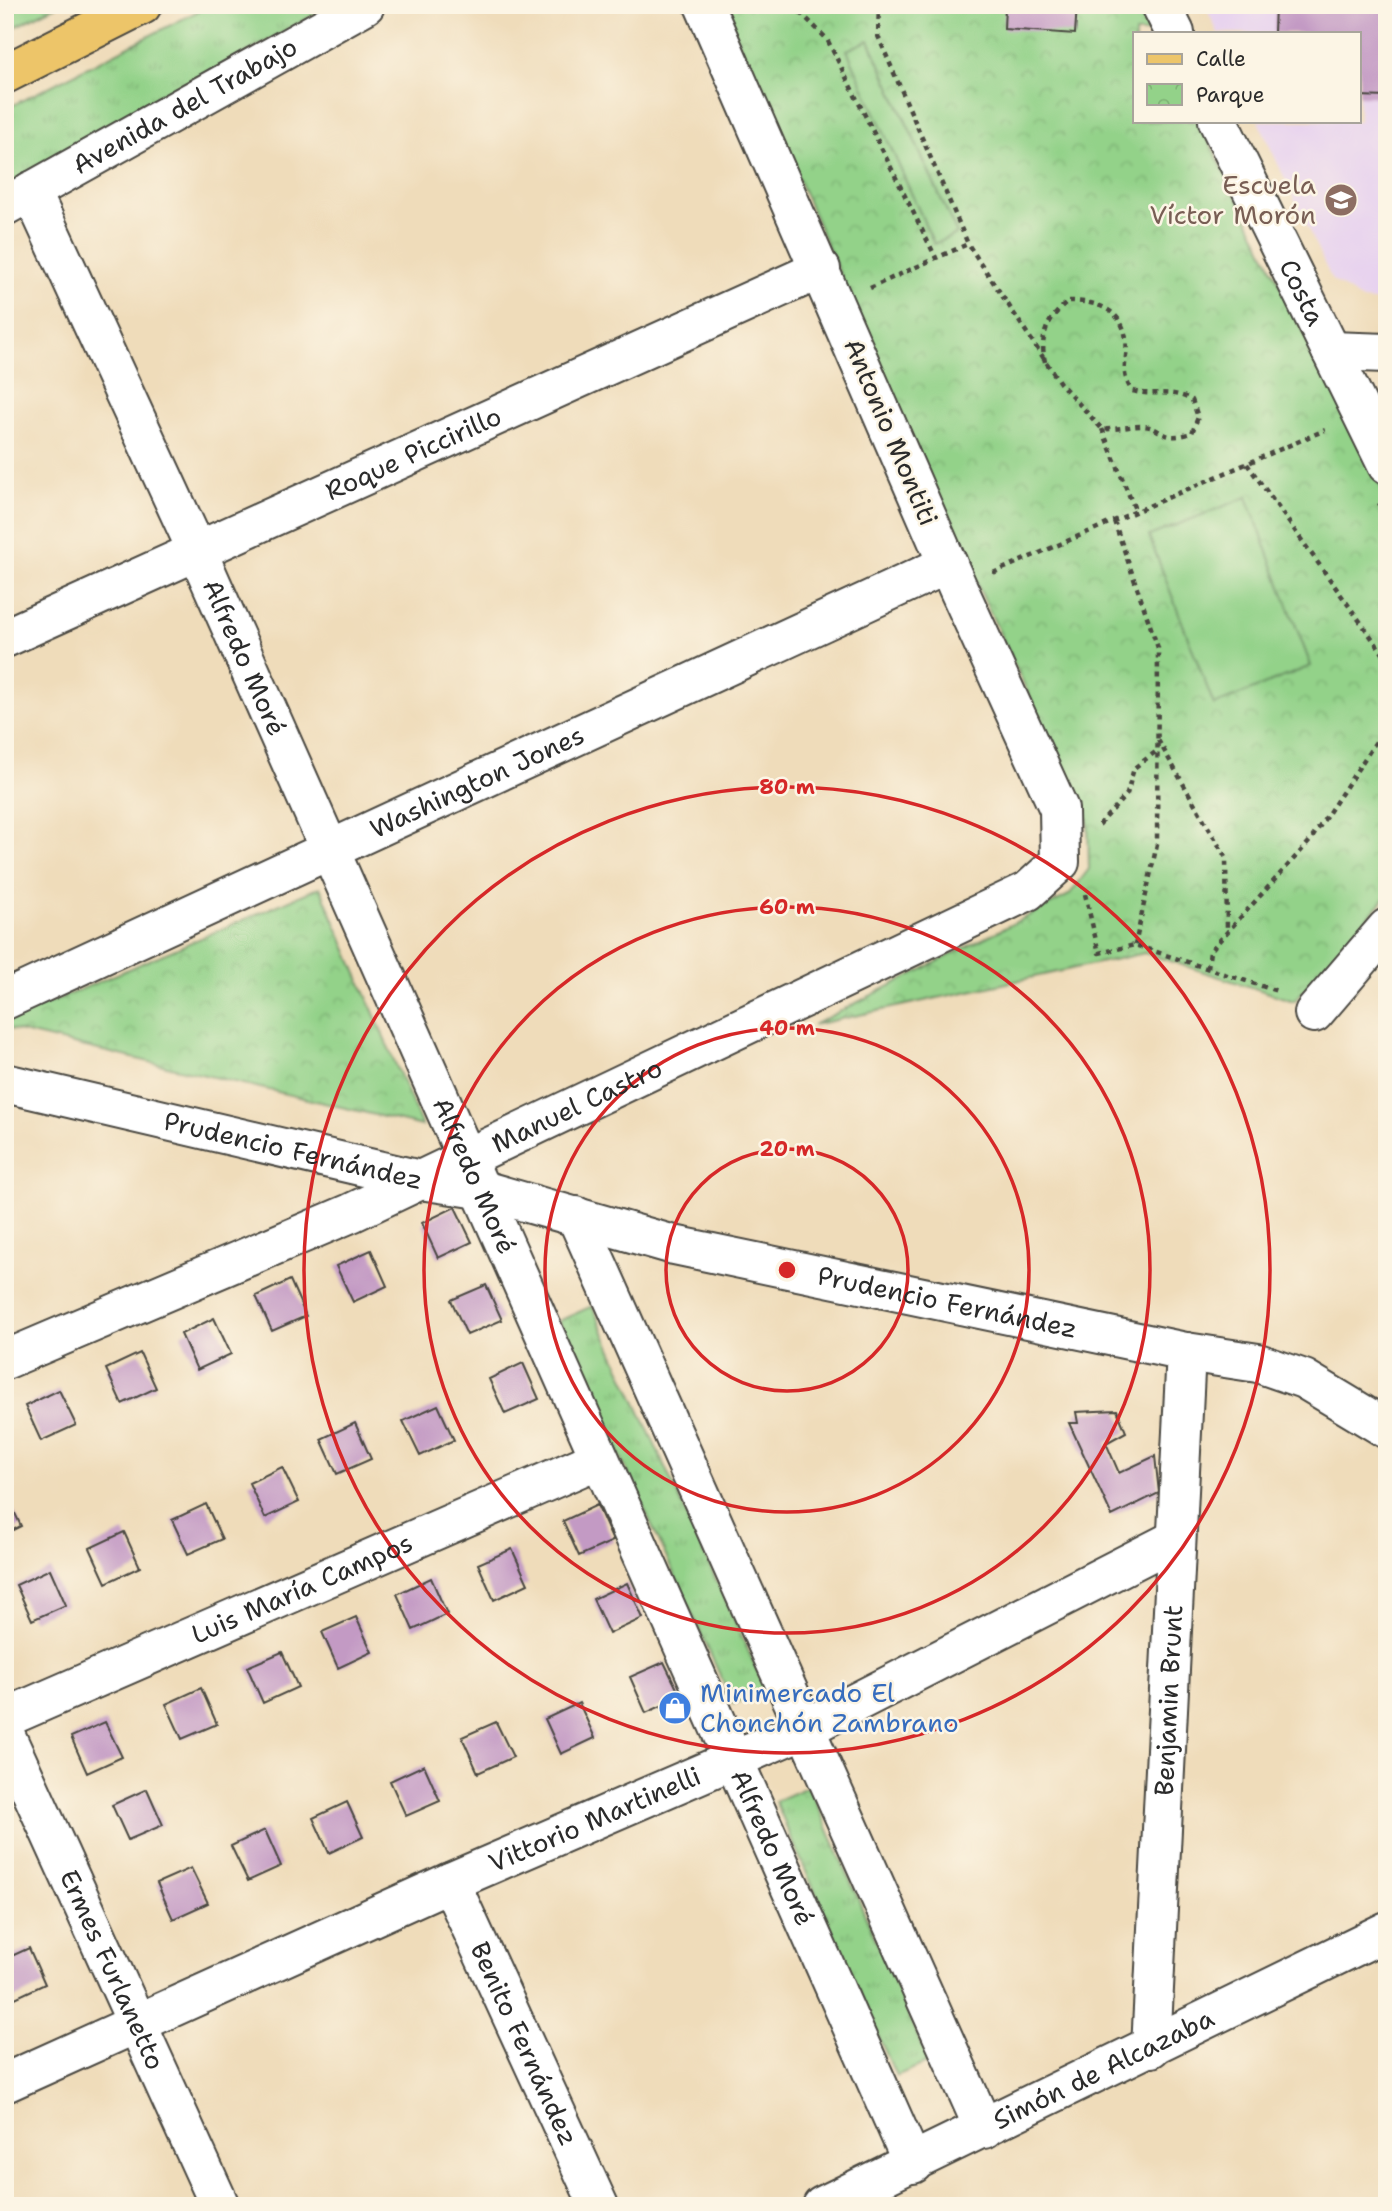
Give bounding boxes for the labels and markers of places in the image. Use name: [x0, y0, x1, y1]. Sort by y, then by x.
place label: Escuela Víctor Morón: [1150, 167, 1316, 232]
school or university icon: Escuela Víctor Morón: [1322, 181, 1360, 219]
centre of rings: [775, 1258, 799, 1282]
place label: Minimercado El Chonchón Zambrano: [700, 1675, 959, 1740]
shop icon: Minimercado El Chonchón Zambrano: [656, 1689, 694, 1727]

